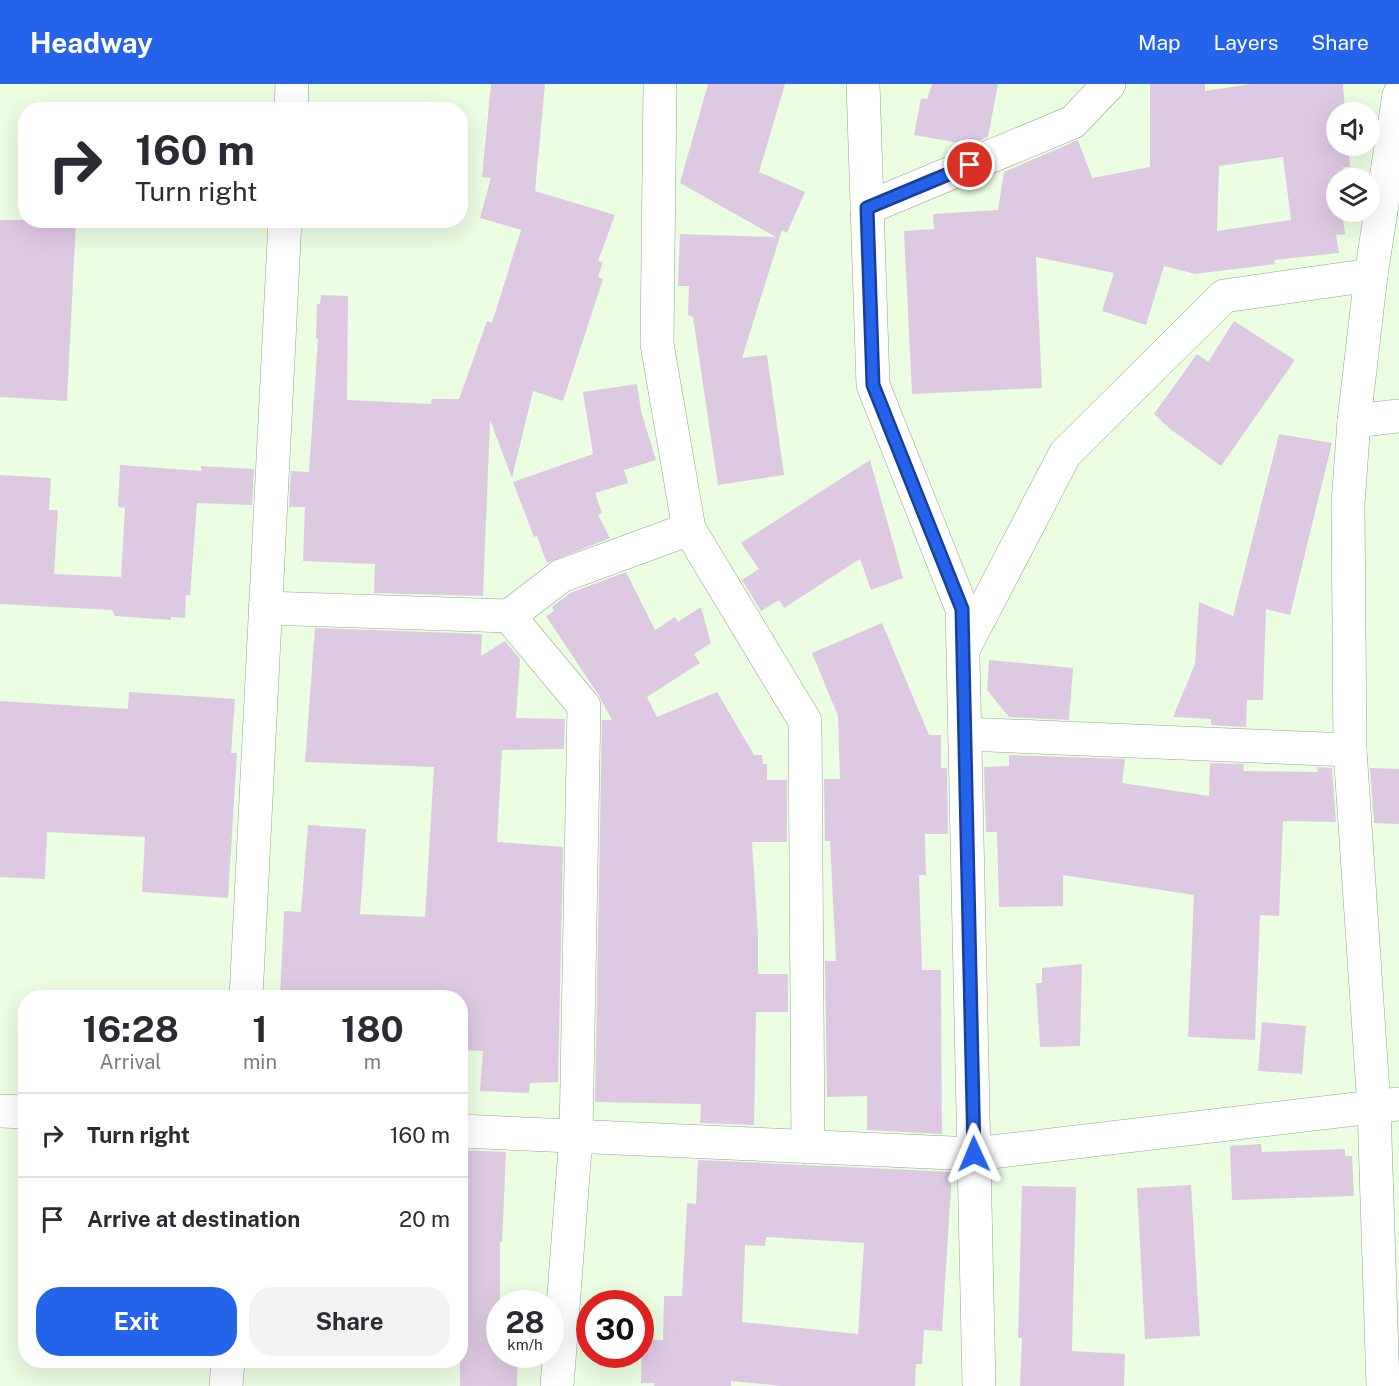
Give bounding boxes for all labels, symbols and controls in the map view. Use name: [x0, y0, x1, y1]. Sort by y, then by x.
text: Headway: [30, 26, 153, 59]
text: Map: [1138, 30, 1181, 55]
text: Layers: [1214, 30, 1278, 55]
text: Share: [1311, 30, 1369, 55]
map controls: [1326, 102, 1380, 222]
button: sound: [1326, 102, 1380, 156]
text: 160 m: [135, 125, 255, 174]
icon: right: [36, 126, 114, 204]
pin: [944, 139, 995, 190]
icon: arrive: [953, 148, 986, 181]
button: layers: [1326, 168, 1380, 222]
text: Turn right: [135, 175, 258, 207]
text: 16:28: [82, 1008, 179, 1050]
text: 1: [252, 1008, 268, 1050]
text: 180: [341, 1008, 404, 1050]
text: Arrival: [100, 1050, 161, 1074]
text: min: [243, 1050, 277, 1074]
text: m: [364, 1050, 381, 1074]
icon: right: [36, 1119, 69, 1152]
text: Turn right: [87, 1122, 190, 1148]
text: 160 m: [390, 1122, 450, 1148]
position arrow: [942, 1122, 1006, 1186]
icon: arrive: [36, 1203, 69, 1236]
text: Arrive at destination: [87, 1206, 300, 1232]
text: 20 m: [399, 1206, 450, 1232]
button: Exit: [36, 1287, 237, 1356]
button: Share: [249, 1287, 450, 1356]
speed limit sign: 30: [576, 1290, 654, 1368]
text: 28: [505, 1304, 545, 1340]
text: km/h: [507, 1336, 543, 1353]

